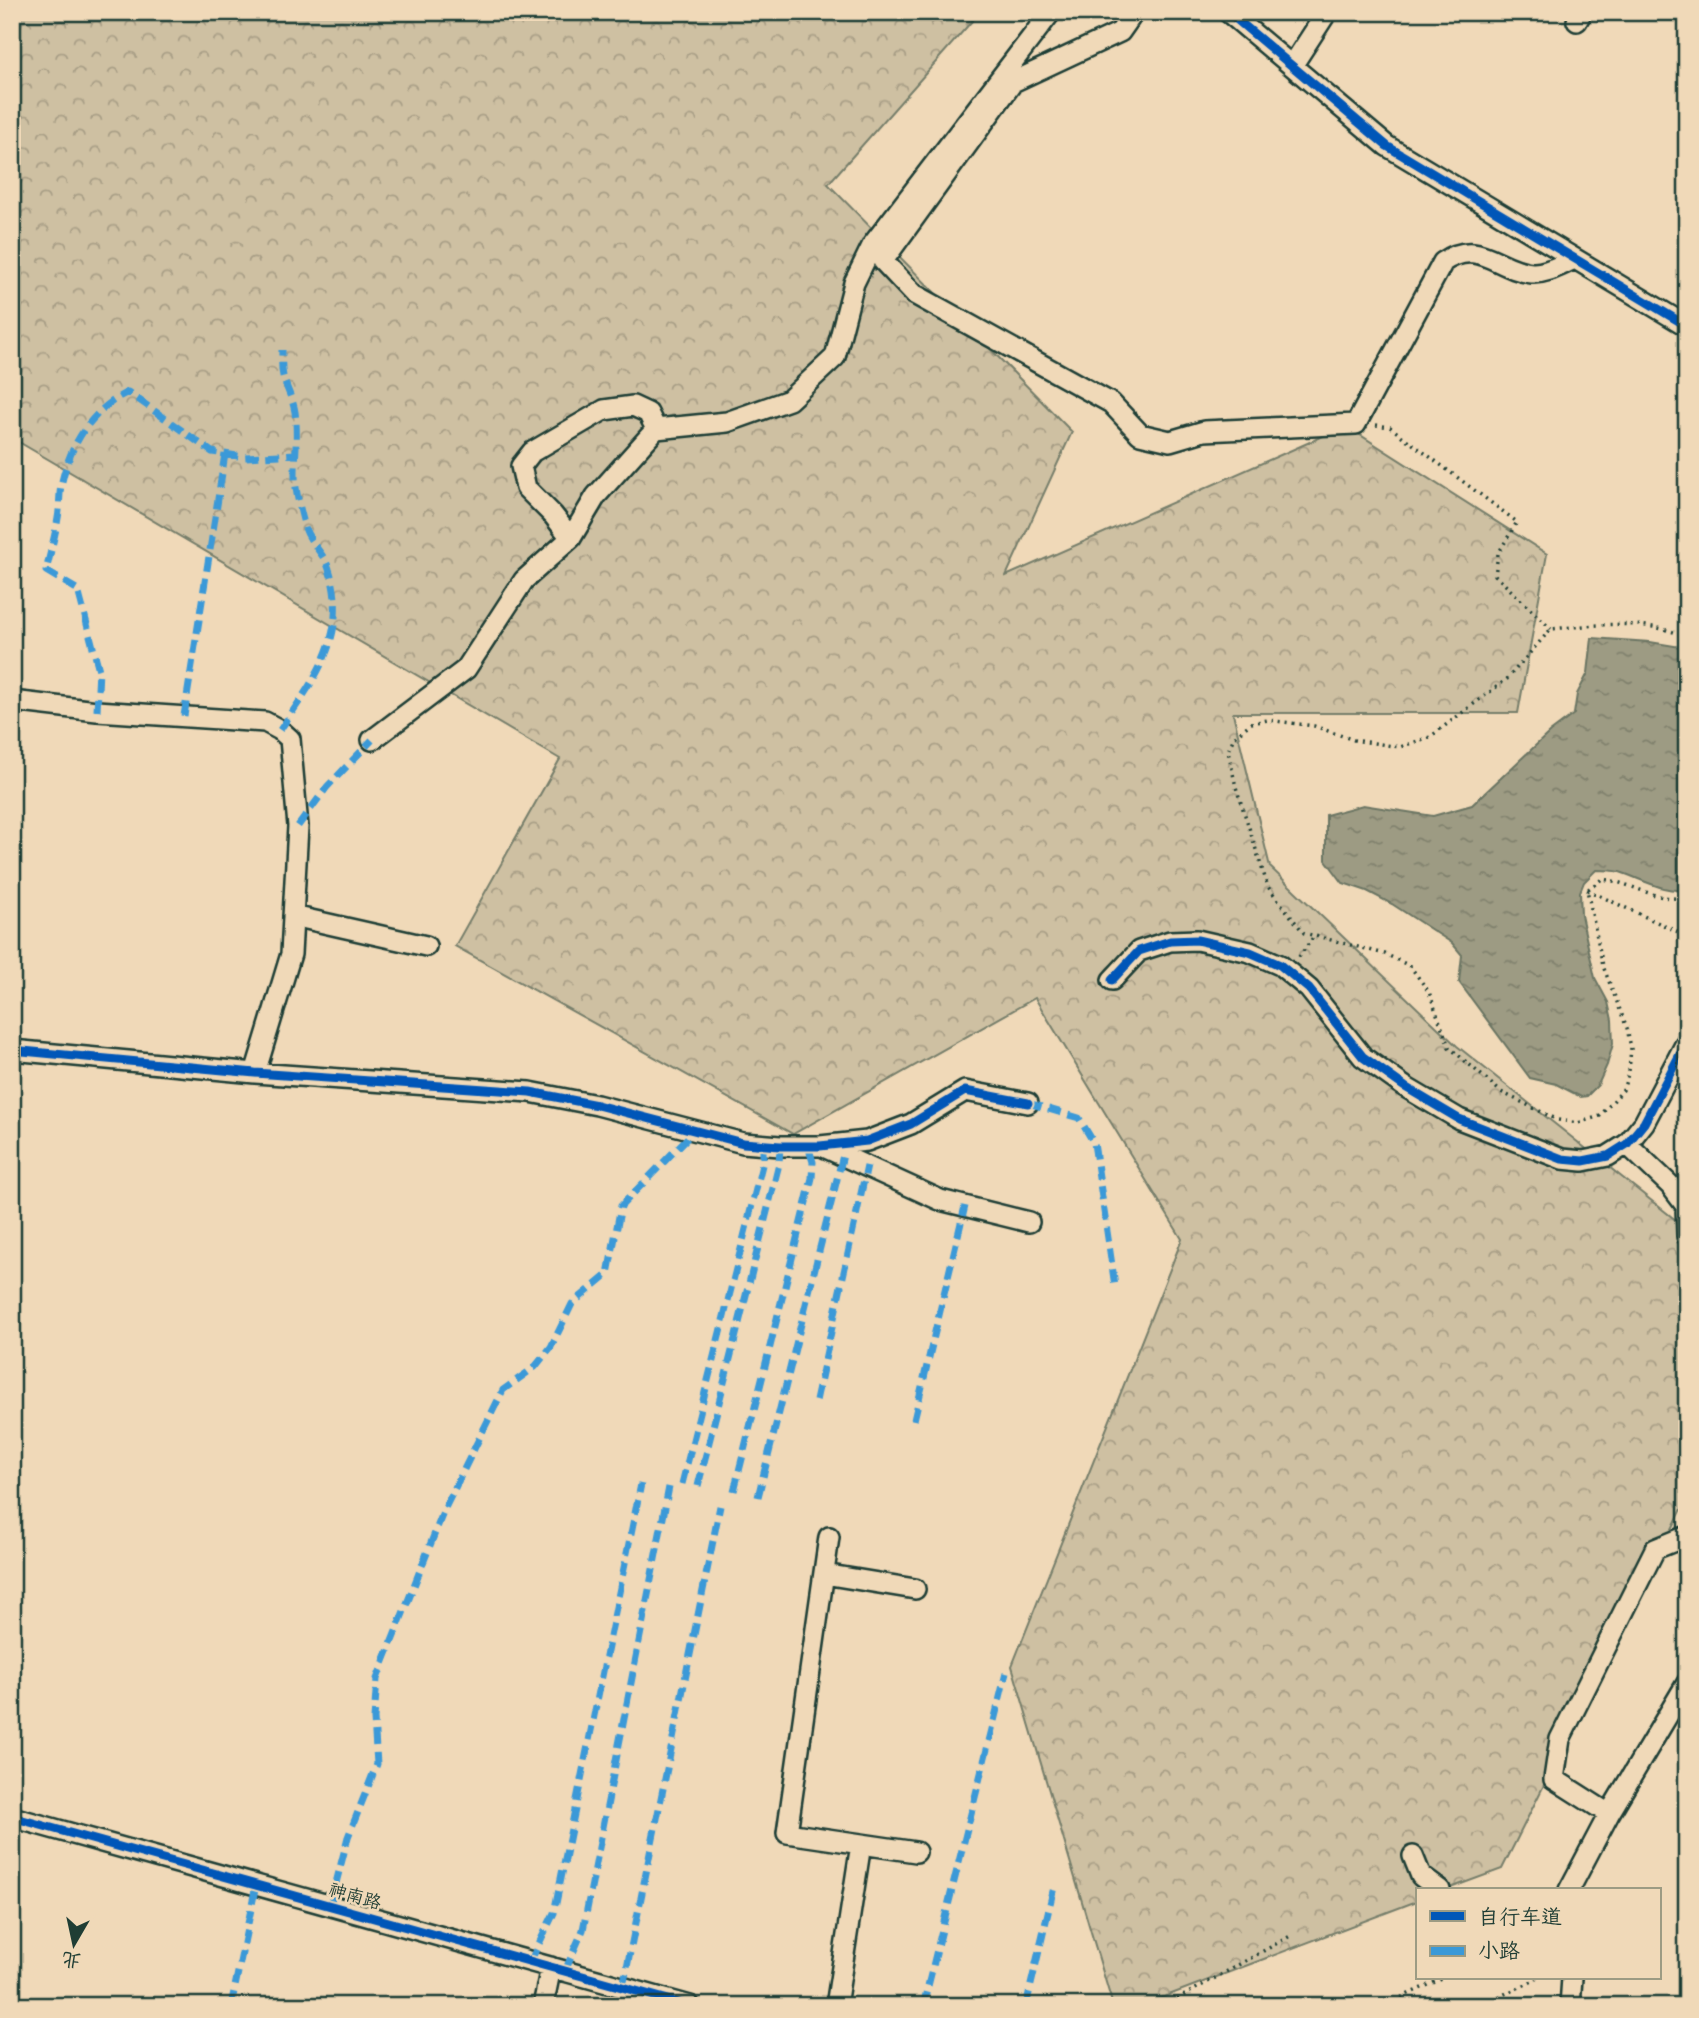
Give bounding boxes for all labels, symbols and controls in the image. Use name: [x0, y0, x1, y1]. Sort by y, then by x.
street label: 神南路: [325, 1876, 385, 1919]
legend: [1416, 1888, 1660, 1980]
text: 自行车道: [1478, 1902, 1562, 1935]
north arrow: [38, 1910, 108, 1980]
text: 小路: [1478, 1936, 1520, 1969]
text: 北: [60, 1943, 83, 1975]

